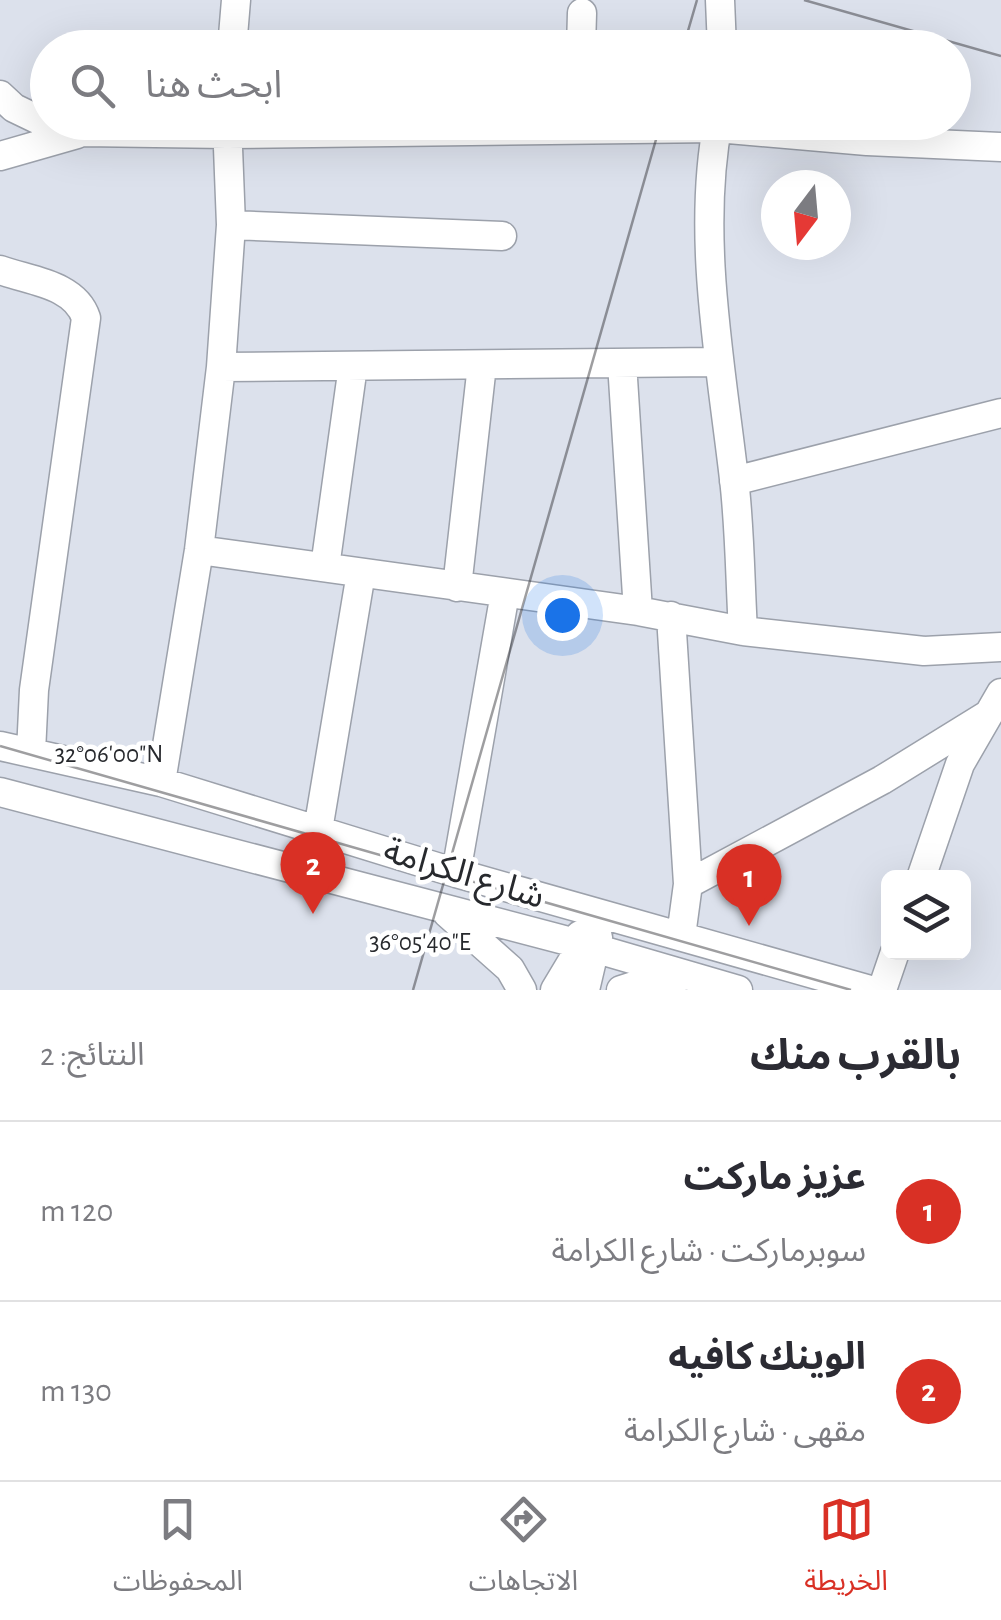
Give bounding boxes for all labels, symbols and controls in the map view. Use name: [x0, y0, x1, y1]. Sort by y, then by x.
search box: [30, 30, 971, 140]
icon: search: [65, 58, 120, 113]
text: ابحث هنا: [145, 67, 282, 105]
north arrow: [761, 170, 851, 260]
your location: [537, 590, 588, 641]
text: 32°06'00"N: [55, 742, 163, 767]
pin: 2: [280, 832, 346, 914]
street label: شارع الكرامة: [378, 833, 548, 922]
pin: 1: [716, 844, 782, 926]
map controls: [881, 870, 971, 960]
button: layers: [881, 870, 971, 960]
text: 36°05'40"E: [369, 930, 471, 955]
text: بالقرب منك: [750, 1035, 961, 1077]
text: النتائج: 2: [40, 1039, 145, 1071]
text: عزيز ماركت: [684, 1159, 866, 1197]
text: 120 m: [40, 1195, 113, 1227]
text: 1: [923, 1195, 934, 1227]
text: سوبرماركت · شارع الكرامة: [552, 1235, 866, 1267]
text: الوينك كافيه: [668, 1339, 866, 1377]
text: 130 m: [40, 1375, 112, 1407]
text: 2: [921, 1375, 936, 1407]
text: مقهى · شارع الكرامة: [624, 1415, 866, 1447]
tab: المحفوظات: [113, 1492, 243, 1611]
tab: الاتجاهات: [469, 1492, 578, 1611]
tab: الخريطة: [804, 1492, 888, 1611]

